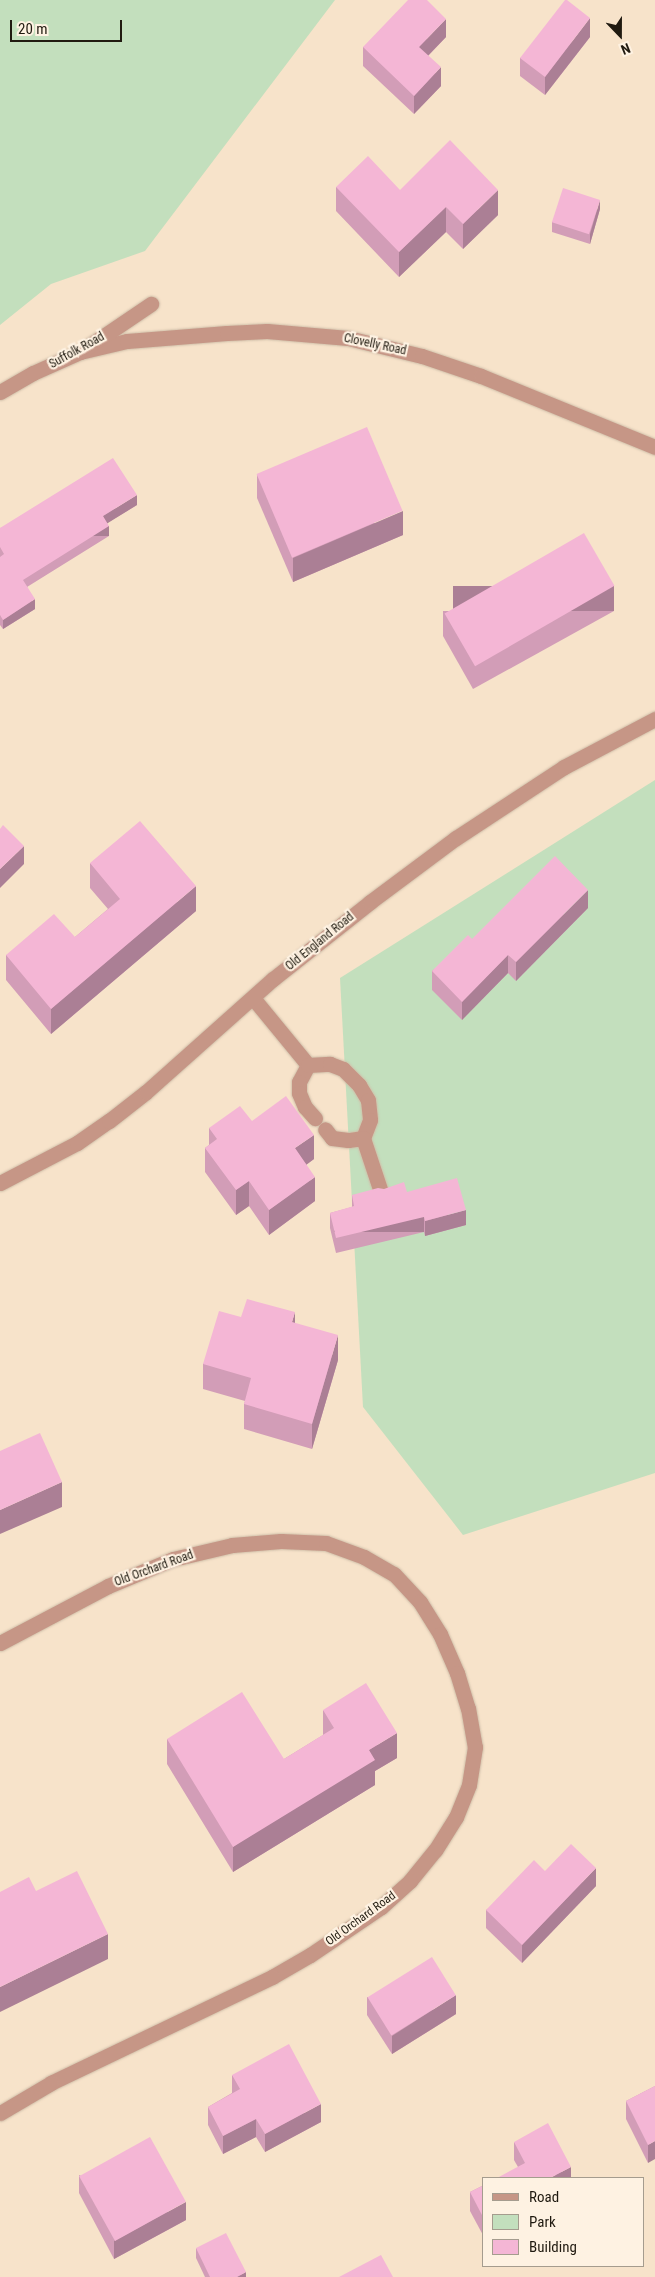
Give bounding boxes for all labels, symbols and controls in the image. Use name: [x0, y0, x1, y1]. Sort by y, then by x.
scale bar: [12, 10, 125, 42]
north arrow: [595, 10, 645, 60]
text: 20 m: [18, 20, 48, 38]
text: N: [619, 40, 633, 58]
street label: Suffolk Road: [47, 330, 107, 372]
street label: Clovelly Road: [342, 331, 408, 359]
street label: Old England Road: [283, 910, 357, 974]
street label: Old Orchard Road: [113, 1548, 195, 1590]
street label: Old Orchard Road: [323, 1889, 399, 1949]
legend: [482, 2177, 645, 2267]
text: Road: [529, 2188, 559, 2206]
text: Park: [529, 2213, 556, 2231]
text: Building: [529, 2238, 577, 2256]

